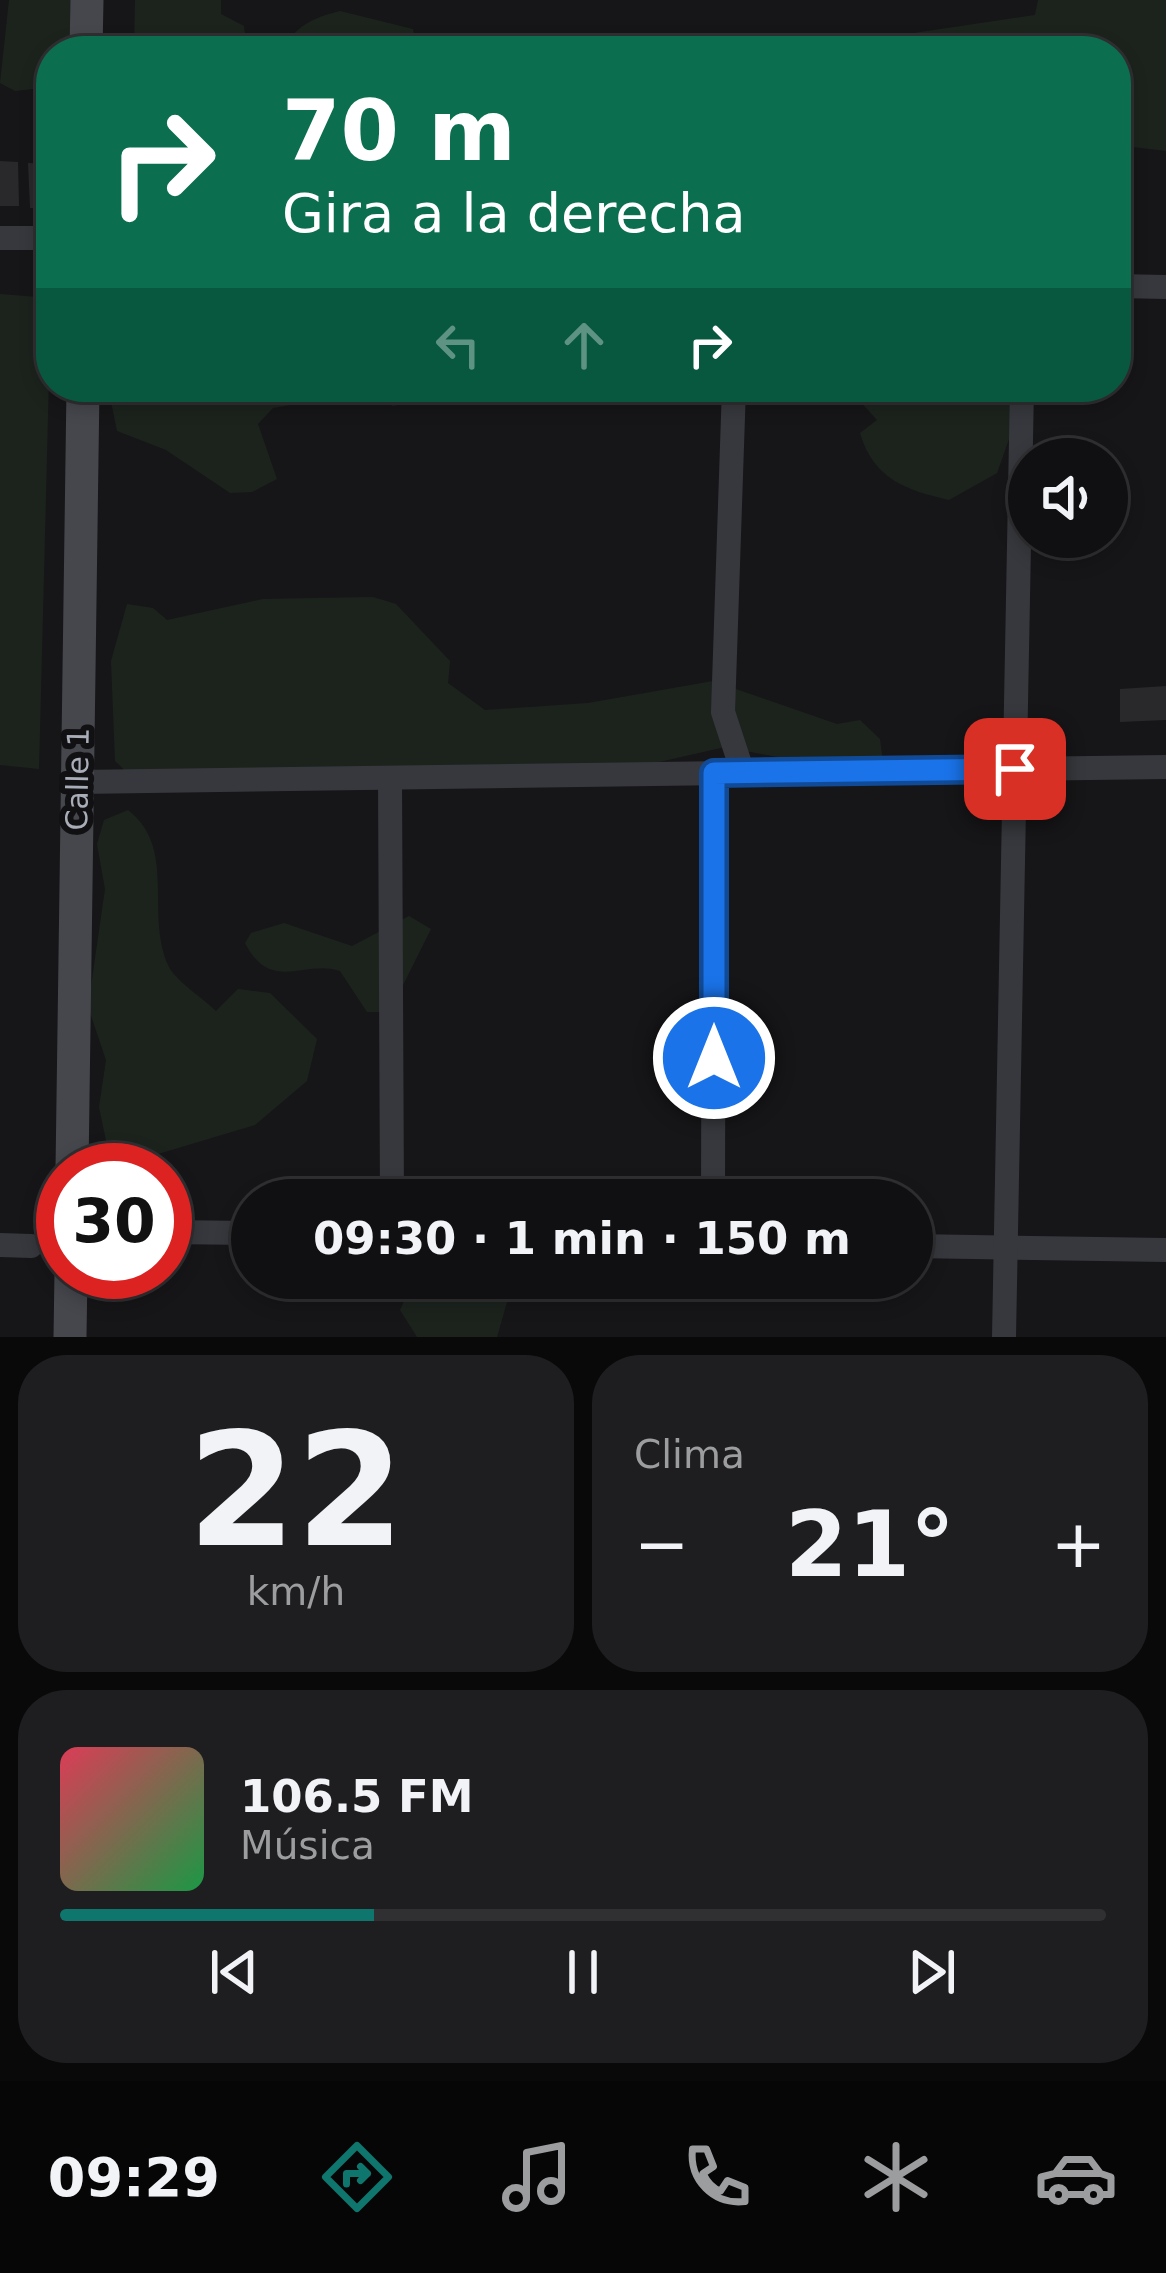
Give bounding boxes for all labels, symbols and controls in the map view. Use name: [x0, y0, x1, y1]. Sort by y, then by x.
text: 70 m: [282, 82, 516, 180]
icon: right: [84, 84, 240, 240]
text: Gira a la derecha: [282, 182, 746, 245]
icon: left: [425, 312, 491, 378]
icon: ahead: [551, 312, 617, 378]
icon: right: [677, 312, 743, 378]
map controls: [1008, 438, 1128, 558]
button: sound: [1008, 438, 1128, 558]
pin: [964, 718, 1066, 820]
street label: Calle 1: [59, 727, 96, 831]
icon: arrive: [982, 736, 1048, 802]
position arrow: [651, 995, 777, 1121]
speed limit sign: 30: [36, 1143, 192, 1299]
text: 09:30 · 1 min · 150 m: [313, 1212, 851, 1265]
text: 22: [187, 1400, 405, 1582]
text: Clima: [634, 1432, 745, 1477]
text: 21°: [785, 1492, 955, 1597]
text: −: [634, 1506, 689, 1583]
text: +: [1051, 1506, 1106, 1583]
text: km/h: [247, 1569, 345, 1614]
text: 106.5 FM: [240, 1770, 474, 1823]
text: Música: [240, 1823, 375, 1868]
icon: previous: [201, 1939, 267, 2005]
icon: pause: [550, 1939, 616, 2005]
icon: next: [899, 1939, 965, 2005]
icon: directions: [315, 2135, 399, 2219]
icon: music: [495, 2135, 579, 2219]
icon: phone: [675, 2135, 759, 2219]
icon: climate: [854, 2135, 938, 2219]
icon: car: [1034, 2135, 1118, 2219]
text: 09:29: [48, 2146, 220, 2209]

